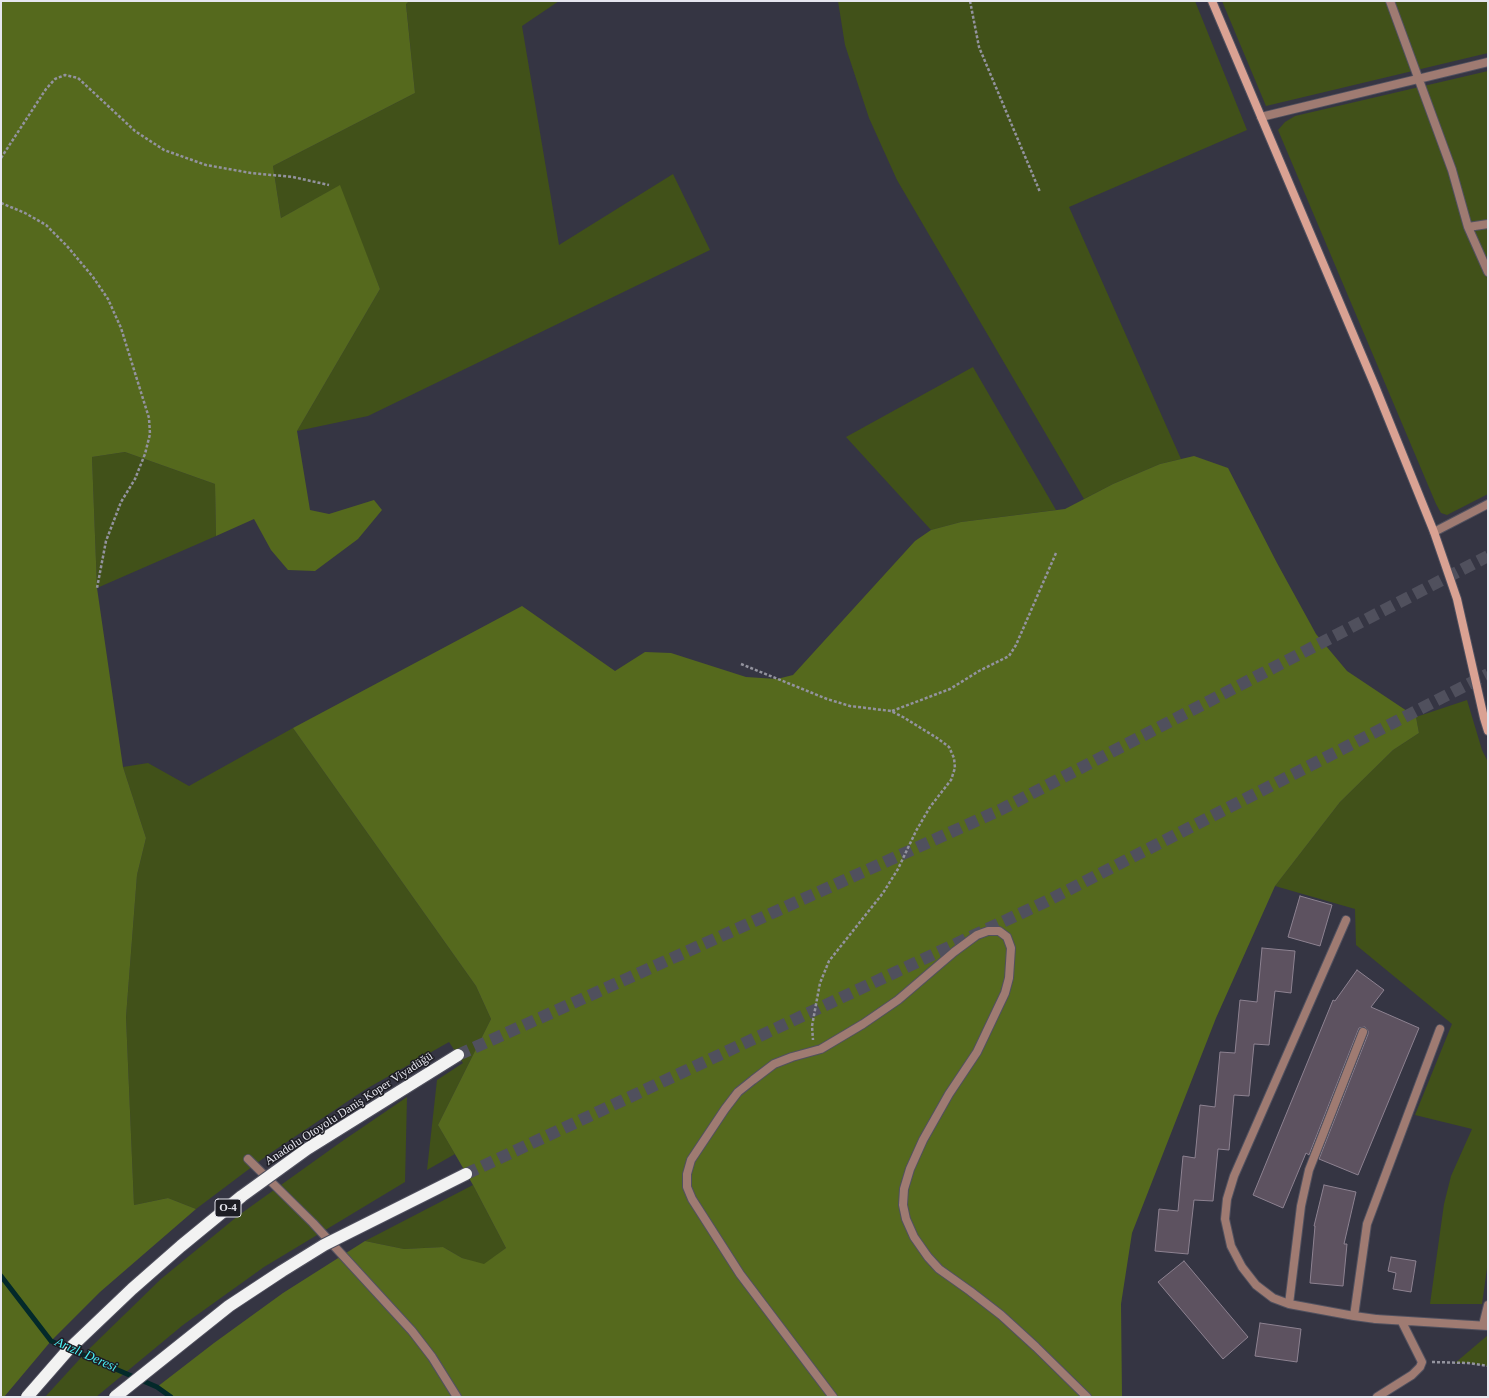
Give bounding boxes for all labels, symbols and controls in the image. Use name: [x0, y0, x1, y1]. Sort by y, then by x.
street label: Anadolu Otoyolu Daniş Koper Viyadüğü: [262, 1049, 436, 1169]
road number: O-4: [215, 1199, 241, 1217]
water label: Arızlı Deresi: [53, 1334, 119, 1376]

